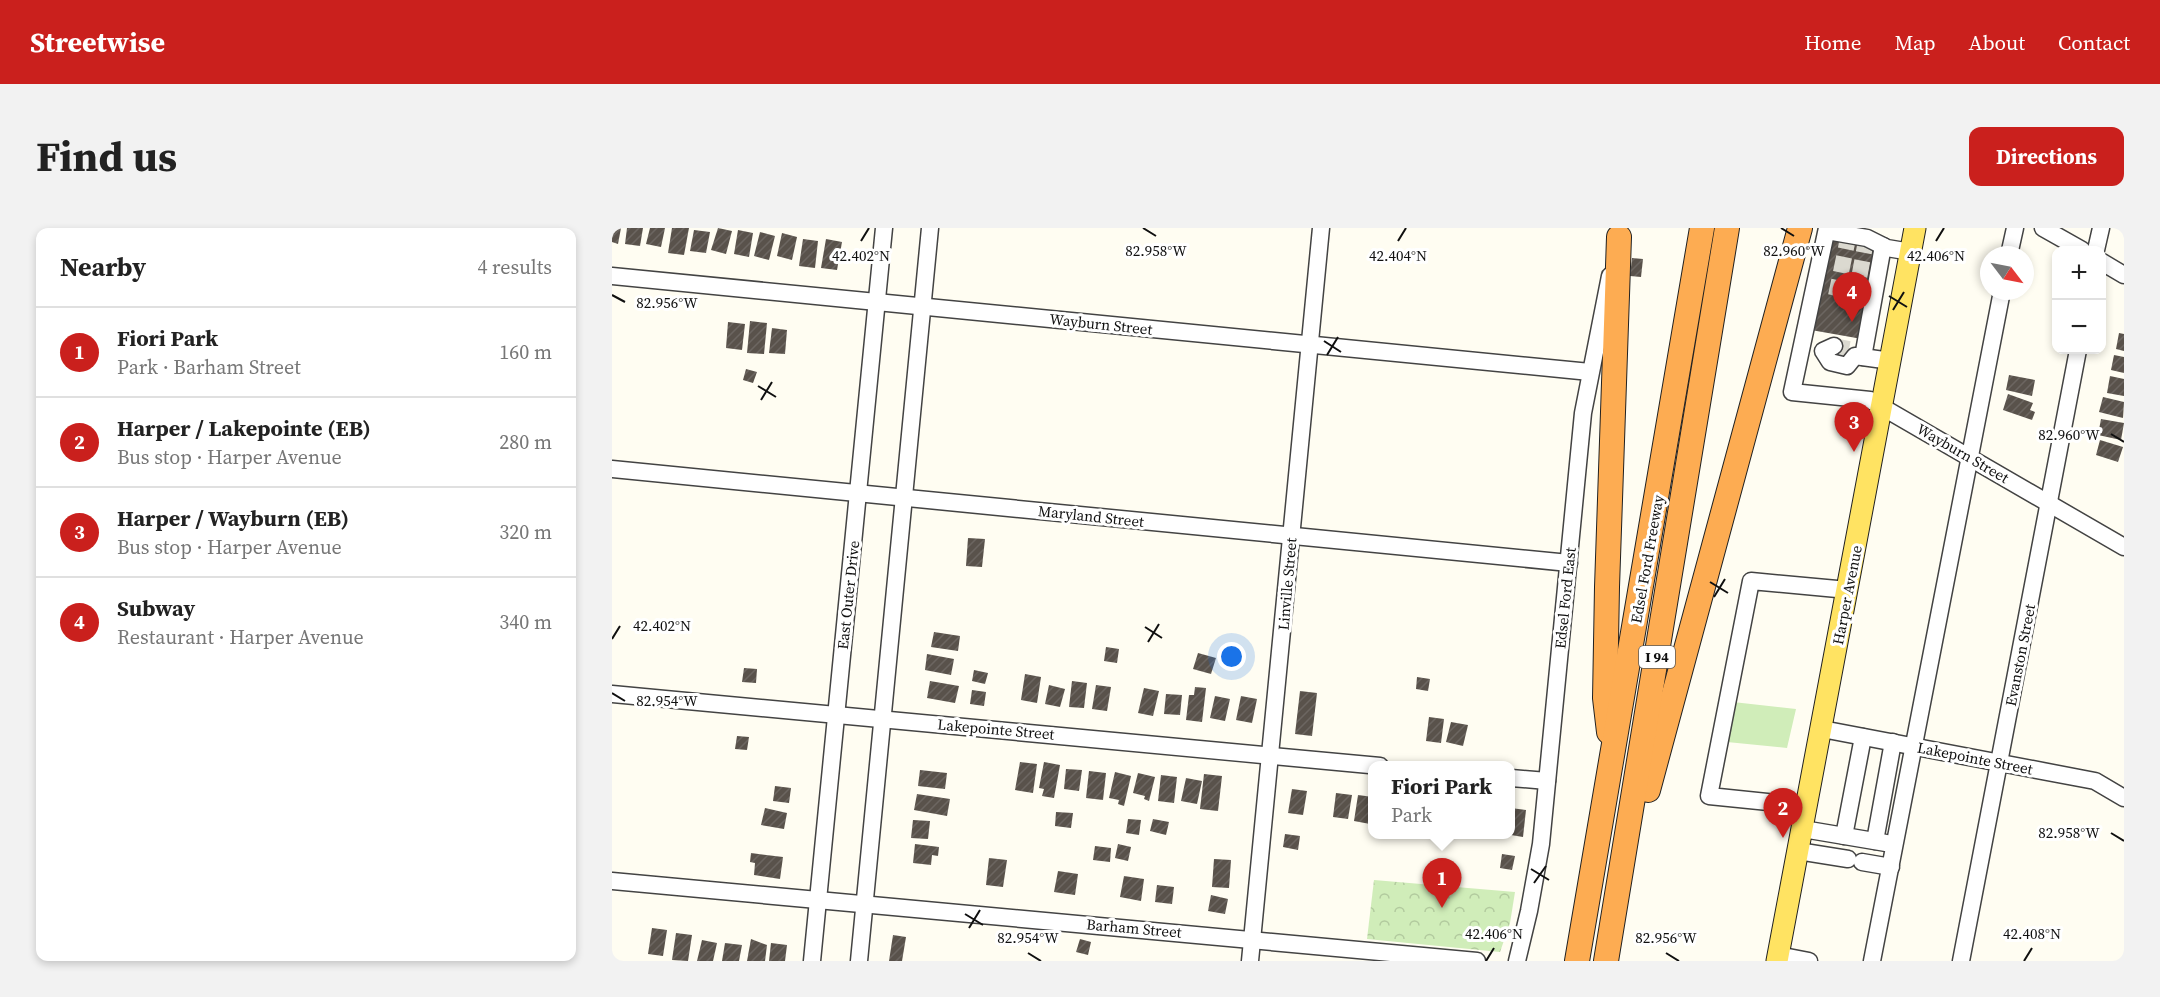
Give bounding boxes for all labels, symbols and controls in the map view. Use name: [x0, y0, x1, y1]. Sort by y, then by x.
text: Streetwise: [30, 23, 165, 61]
text: Home: [1804, 28, 1862, 57]
text: Map: [1895, 28, 1936, 57]
text: About: [1969, 28, 2025, 57]
text: Contact: [2058, 28, 2130, 57]
text: Find us: [36, 127, 177, 185]
button: Directions: [1969, 127, 2124, 186]
text: 82.958°W: [1125, 240, 1187, 261]
text: 82.960°W: [1763, 240, 1825, 261]
text: 42.402°N: [832, 245, 890, 266]
text: 42.404°N: [1369, 245, 1427, 266]
text: 42.406°N: [1907, 245, 1965, 266]
north arrow: [1980, 246, 2034, 300]
map controls: [2052, 246, 2106, 354]
button: +: [2052, 246, 2106, 300]
text: Nearby: [60, 249, 146, 285]
text: 4 results: [477, 253, 552, 281]
pin: 4: [1832, 272, 1872, 322]
text: 82.956°W: [636, 292, 698, 313]
button: −: [2052, 300, 2106, 354]
street label: Wayburn Street: [1049, 308, 1154, 340]
text: Fiori Park: [117, 323, 218, 353]
text: 1: [74, 338, 85, 366]
text: 160 m: [499, 338, 552, 366]
text: Park · Barham Street: [117, 353, 301, 381]
pin: 3: [1834, 402, 1874, 452]
text: Harper / Lakepointe (EB): [117, 413, 371, 443]
street label: Wayburn Street: [1913, 418, 2013, 488]
text: 82.960°W: [2038, 424, 2100, 445]
text: 2: [74, 428, 85, 456]
text: 280 m: [499, 428, 552, 456]
text: Bus stop · Harper Avenue: [117, 443, 342, 471]
street label: Edsel Ford Freeway: [1625, 493, 1669, 625]
street label: Maryland Street: [1037, 500, 1145, 532]
text: Harper / Wayburn (EB): [117, 503, 349, 533]
text: 3: [74, 518, 85, 546]
text: 320 m: [499, 518, 552, 546]
text: Bus stop · Harper Avenue: [117, 533, 342, 561]
street label: Linville Street: [1272, 537, 1302, 631]
street label: East Outer Drive: [832, 539, 864, 651]
street label: Harper Avenue: [1827, 543, 1867, 647]
street label: Edsel Ford East: [1549, 546, 1581, 650]
text: Subway: [117, 593, 195, 623]
street label: Evanston Street: [2000, 602, 2040, 708]
text: 4: [74, 608, 85, 636]
text: 340 m: [499, 608, 552, 636]
text: 42.402°N: [633, 615, 691, 636]
text: Restaurant · Harper Avenue: [117, 623, 364, 651]
your location: [1217, 642, 1246, 671]
road number: I 94: [1639, 646, 1675, 668]
text: 82.954°W: [636, 690, 698, 711]
street label: Lakepointe Street: [937, 713, 1055, 745]
street label: Lakepointe Street: [1915, 737, 2035, 780]
popup: [1368, 761, 1515, 839]
text: Fiori Park: [1391, 771, 1492, 801]
pin: 2: [1764, 788, 1802, 838]
text: Park: [1391, 801, 1432, 829]
text: 82.958°W: [2038, 822, 2100, 843]
pin: 1: [1422, 858, 1462, 908]
street label: Barham Street: [1085, 913, 1183, 943]
text: 42.406°N: [1465, 923, 1523, 944]
text: 42.408°N: [2003, 923, 2061, 944]
text: 82.954°W: [997, 927, 1059, 948]
text: 82.956°W: [1635, 927, 1697, 948]

